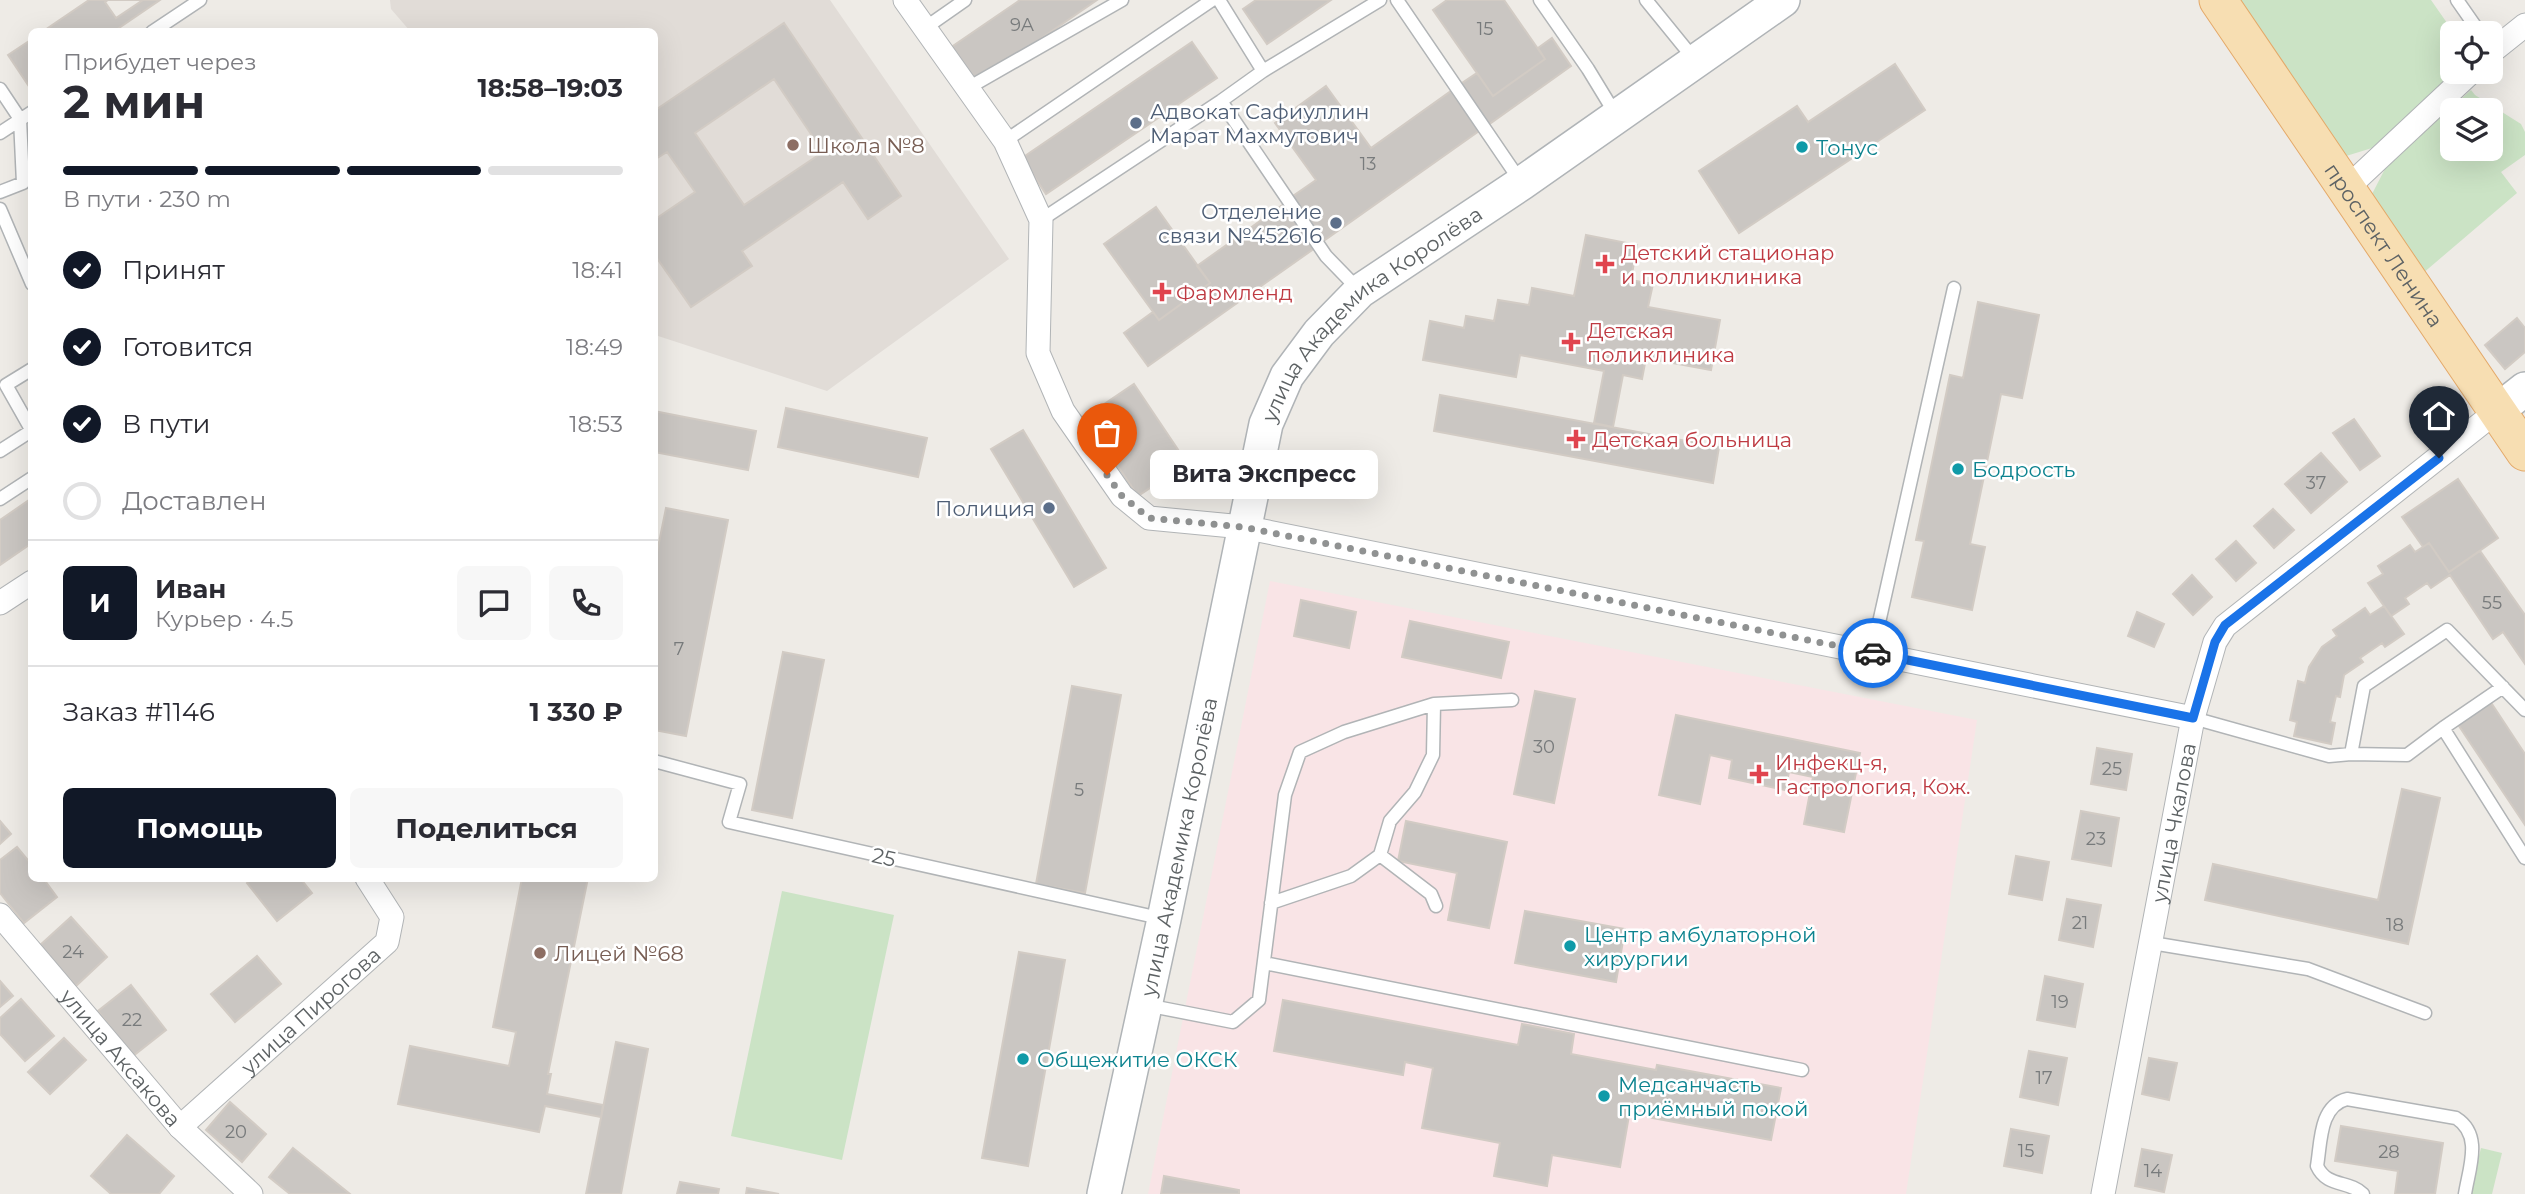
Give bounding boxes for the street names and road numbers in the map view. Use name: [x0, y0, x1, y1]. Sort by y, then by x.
street label: проспект Ленина: [2320, 158, 2449, 332]
street label: улица Академика Королёва: [1256, 201, 1487, 427]
street label: улица Академика Королёва: [1135, 695, 1222, 1000]
street label: улица Чкалова: [2146, 741, 2201, 905]
street label: 25: [870, 842, 899, 872]
street label: улица Пирогова: [235, 942, 385, 1080]
street label: улица Аксакова: [55, 983, 187, 1132]

